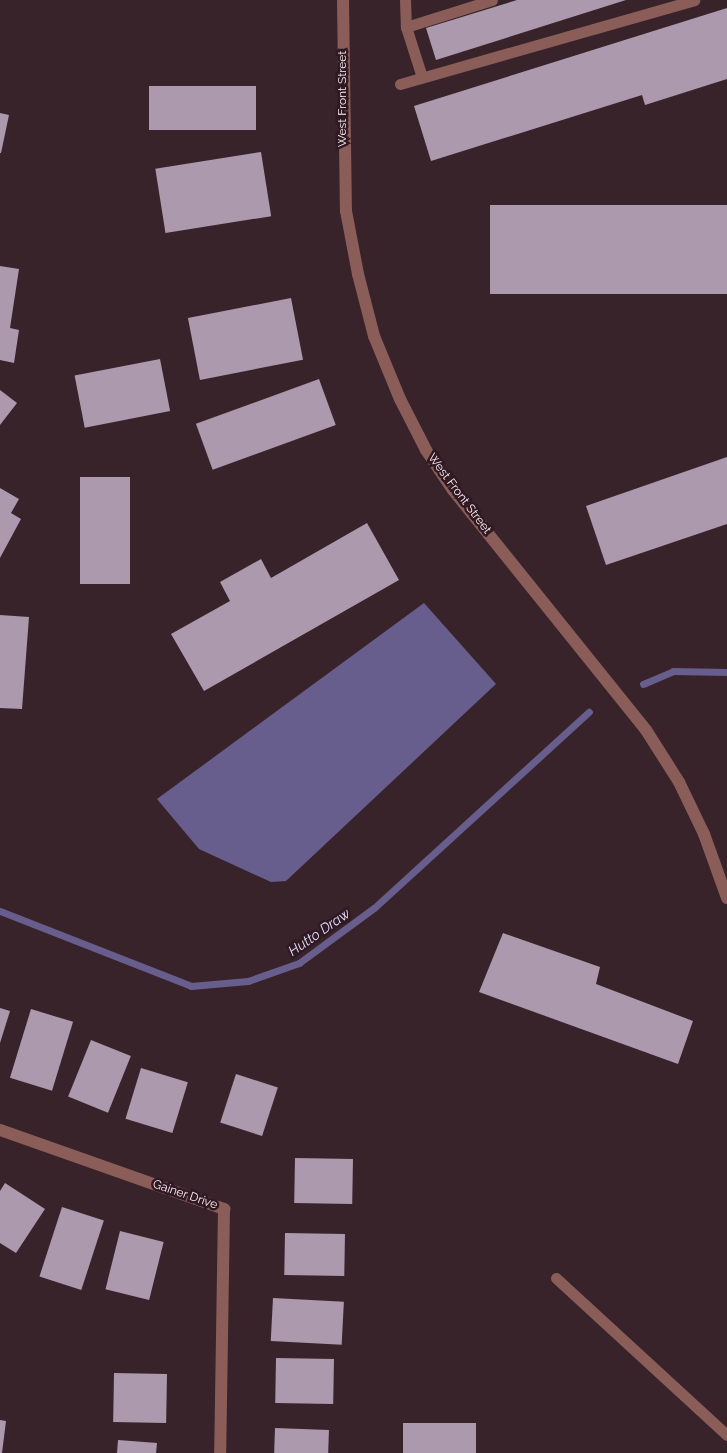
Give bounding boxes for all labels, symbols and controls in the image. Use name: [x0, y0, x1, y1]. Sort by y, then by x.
street label: West Front Street: [336, 51, 350, 147]
street label: West Front Street: [424, 451, 494, 537]
water label: Hutto Draw: [285, 905, 353, 959]
street label: Gainer Drive: [151, 1177, 219, 1213]

